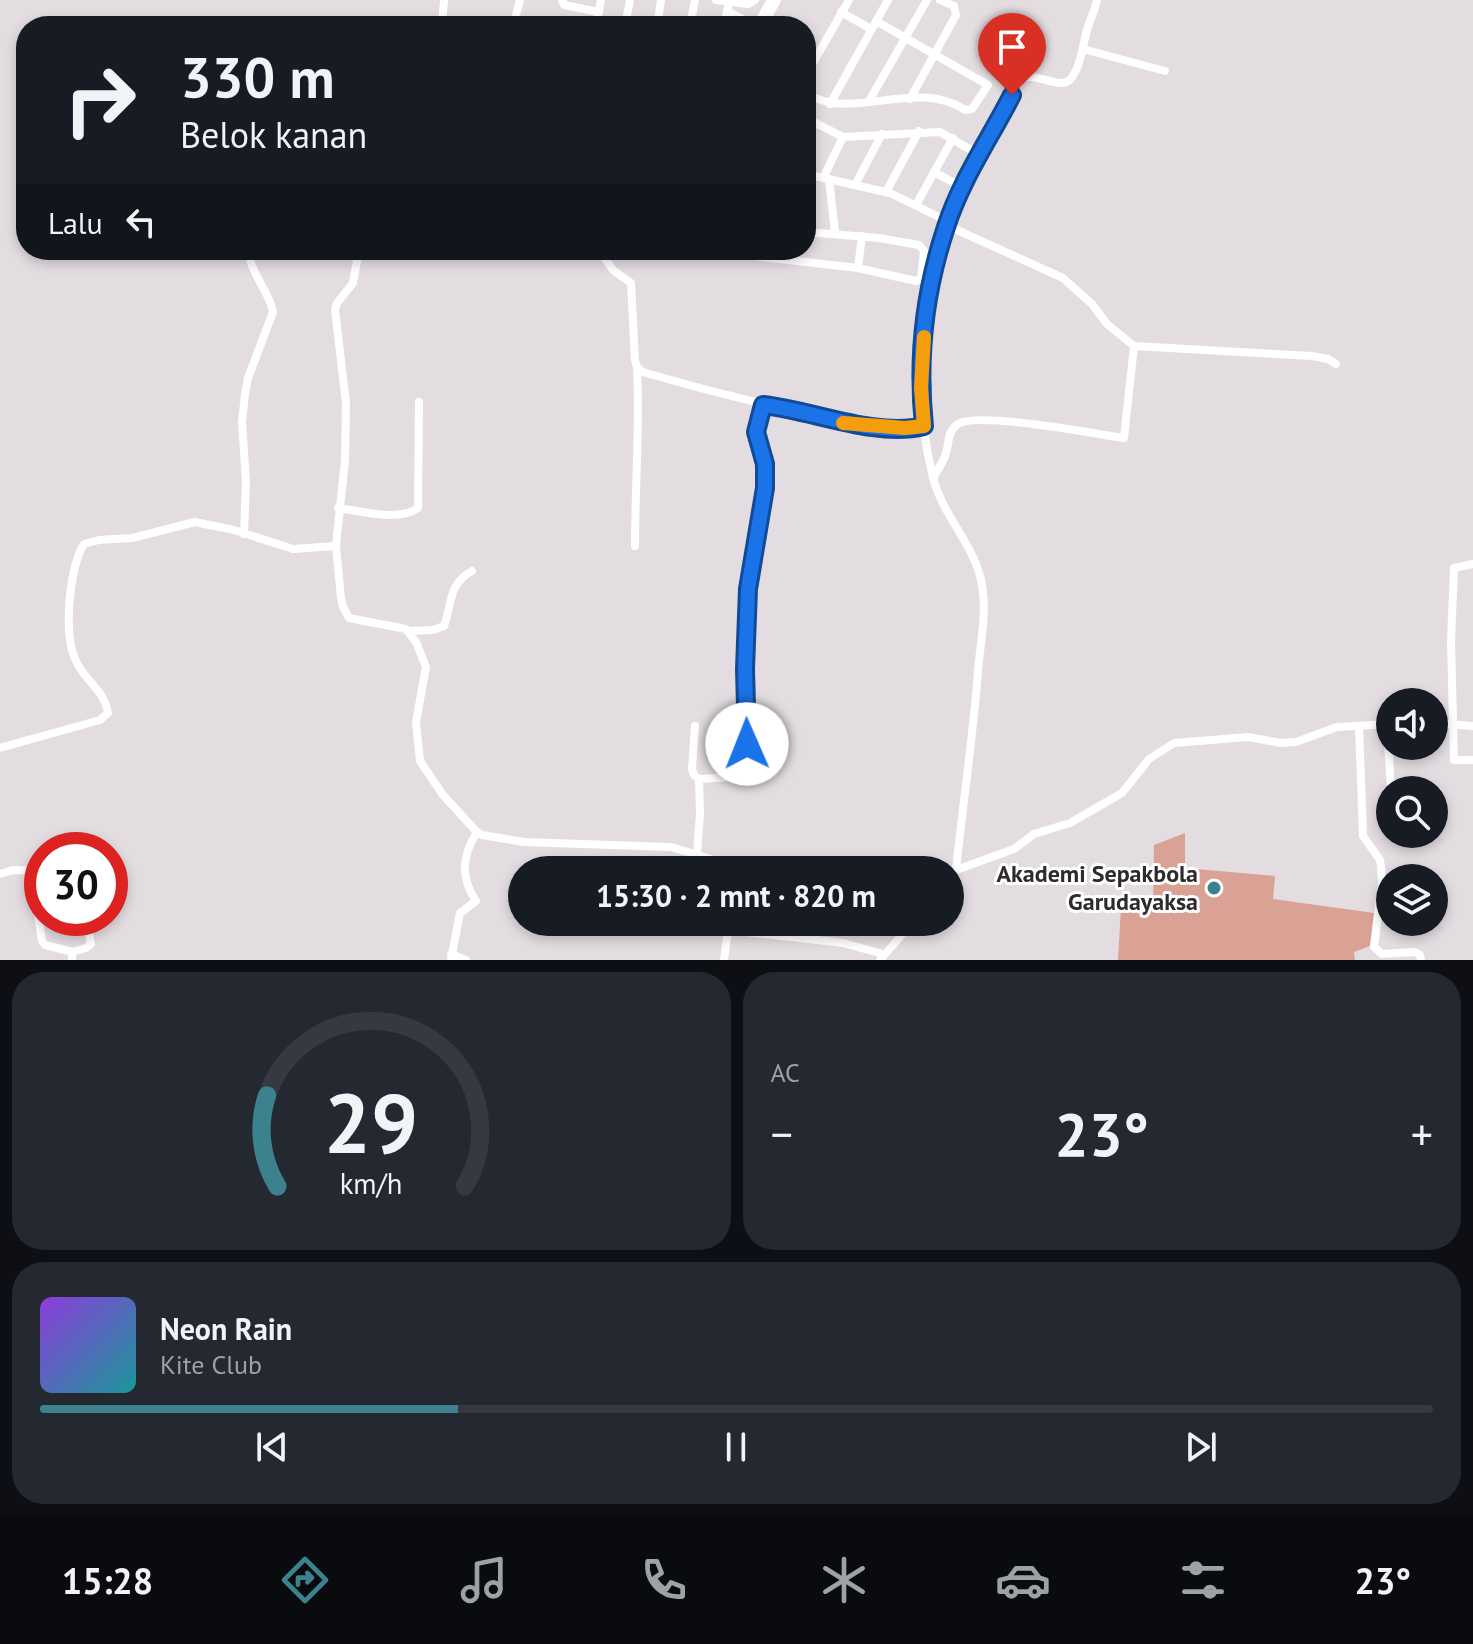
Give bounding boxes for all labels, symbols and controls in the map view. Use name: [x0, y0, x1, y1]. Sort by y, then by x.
pin: [978, 13, 1046, 95]
icon: arrive: [990, 25, 1034, 69]
text: 330 m: [180, 41, 335, 113]
icon: right: [48, 48, 152, 152]
text: Belok kanan: [180, 111, 367, 158]
icon: left: [119, 200, 163, 244]
text: Lalu: [48, 203, 103, 242]
map controls: [1376, 688, 1448, 936]
button: sound: [1376, 688, 1448, 760]
position arrow: [705, 702, 789, 786]
button: search: [1376, 776, 1448, 848]
speed limit sign: 30: [24, 832, 128, 936]
place label: Akademi Sepakbola Garudayaksa: [997, 858, 1198, 917]
button: layers: [1376, 864, 1448, 936]
text: 15:30 · 2 mnt · 820 m: [596, 876, 876, 915]
marker: Akademi Sepakbola Garudayaksa: [1205, 879, 1223, 897]
text: AC: [771, 1056, 800, 1089]
text: 29: [324, 1068, 418, 1176]
text: 23°: [1055, 1095, 1149, 1173]
text: −: [771, 1105, 793, 1162]
text: +: [1411, 1105, 1433, 1162]
text: km/h: [340, 1165, 403, 1202]
text: Neon Rain: [160, 1309, 292, 1348]
text: Kite Club: [160, 1348, 262, 1381]
icon: previous: [250, 1425, 294, 1469]
icon: pause: [714, 1425, 758, 1469]
icon: next: [1179, 1425, 1223, 1469]
icon: directions: [277, 1552, 333, 1608]
icon: music: [456, 1552, 512, 1608]
icon: phone: [636, 1552, 692, 1608]
icon: climate: [816, 1552, 872, 1608]
icon: car: [995, 1552, 1051, 1608]
icon: filters: [1175, 1552, 1231, 1608]
text: 15:28: [62, 1557, 153, 1604]
text: 23°: [1355, 1557, 1411, 1604]

